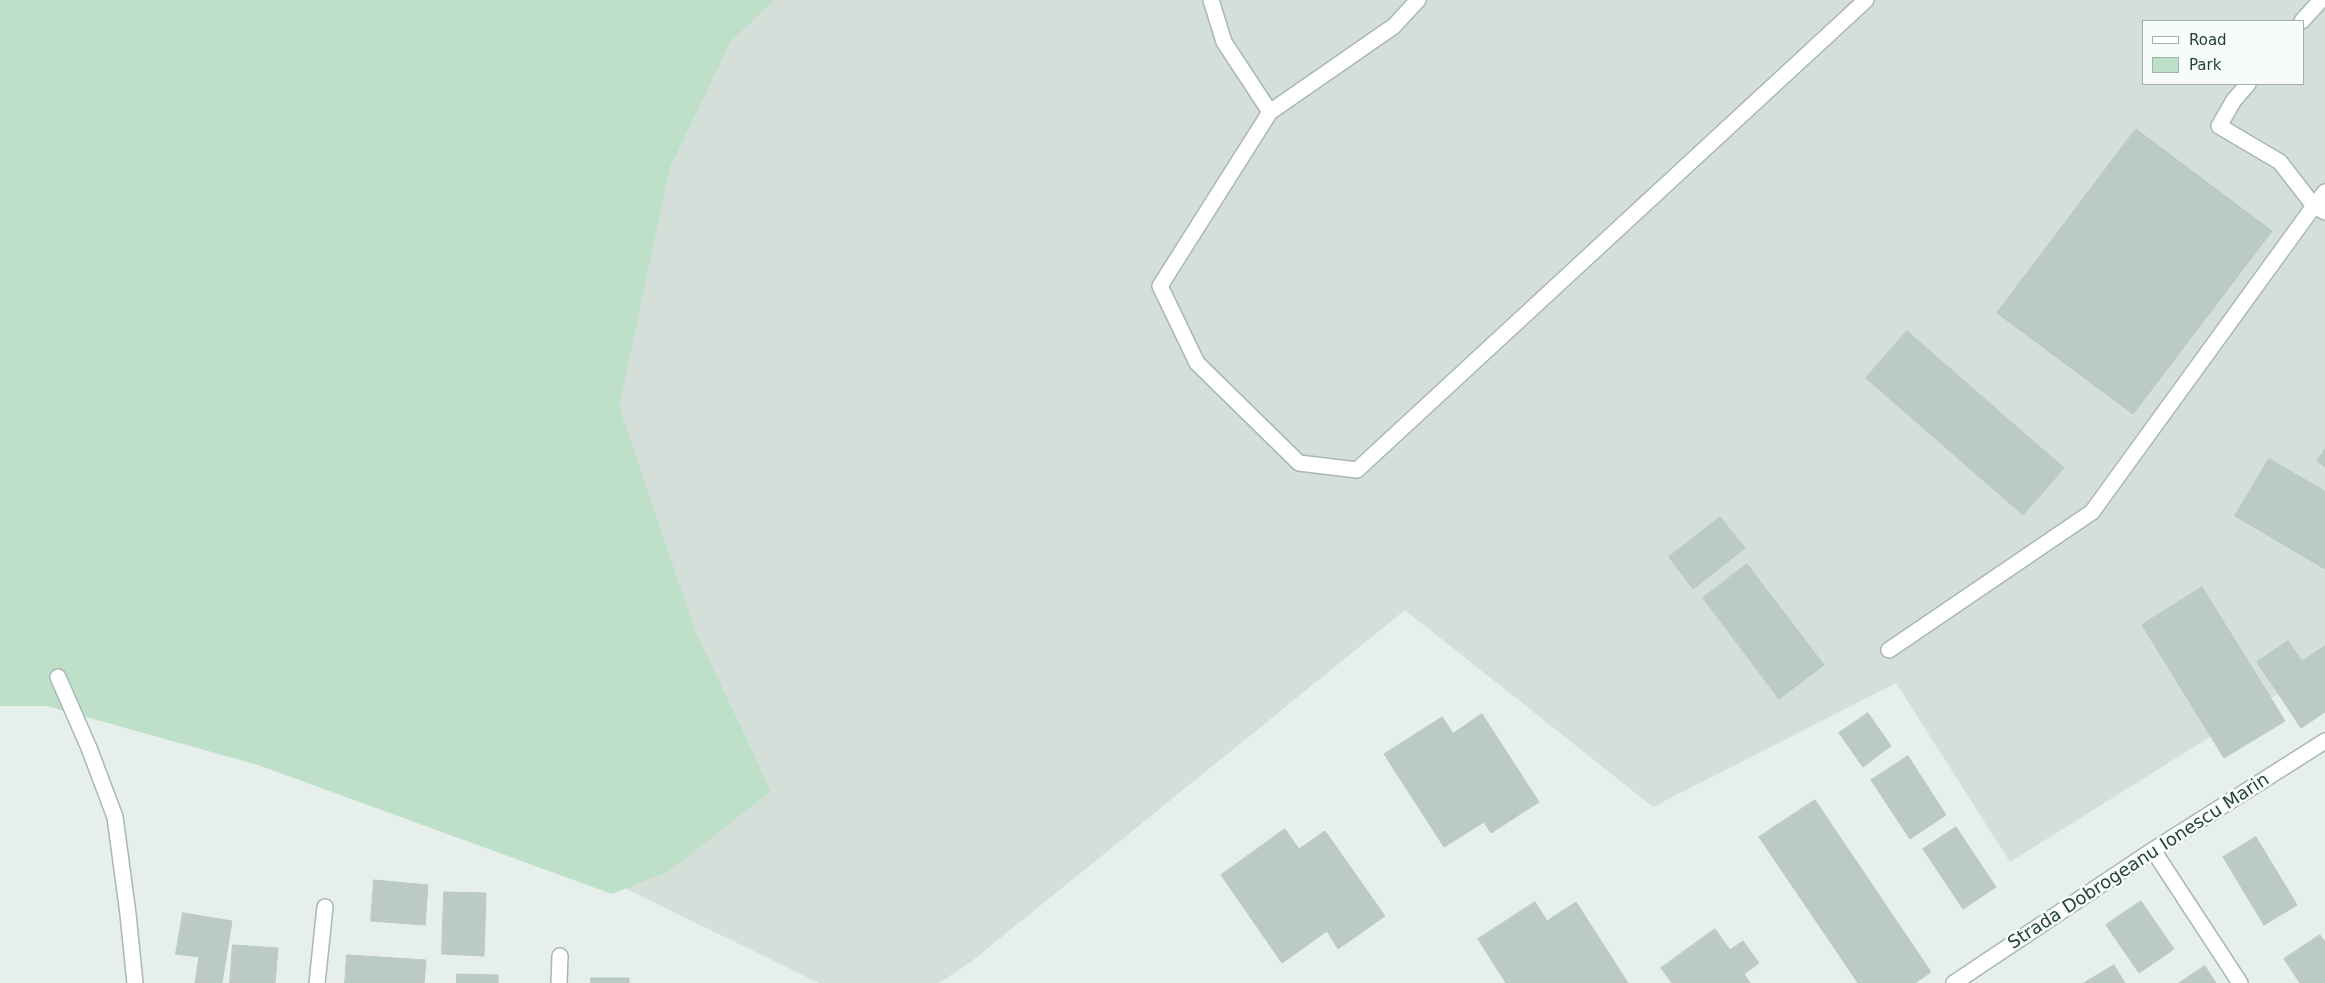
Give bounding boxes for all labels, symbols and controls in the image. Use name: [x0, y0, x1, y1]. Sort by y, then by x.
legend: [2142, 20, 2305, 85]
text: Road: [2189, 31, 2227, 49]
text: Park: [2189, 56, 2221, 74]
street label: Strada Dobrogeanu Ionescu Marin: [2004, 769, 2274, 955]

